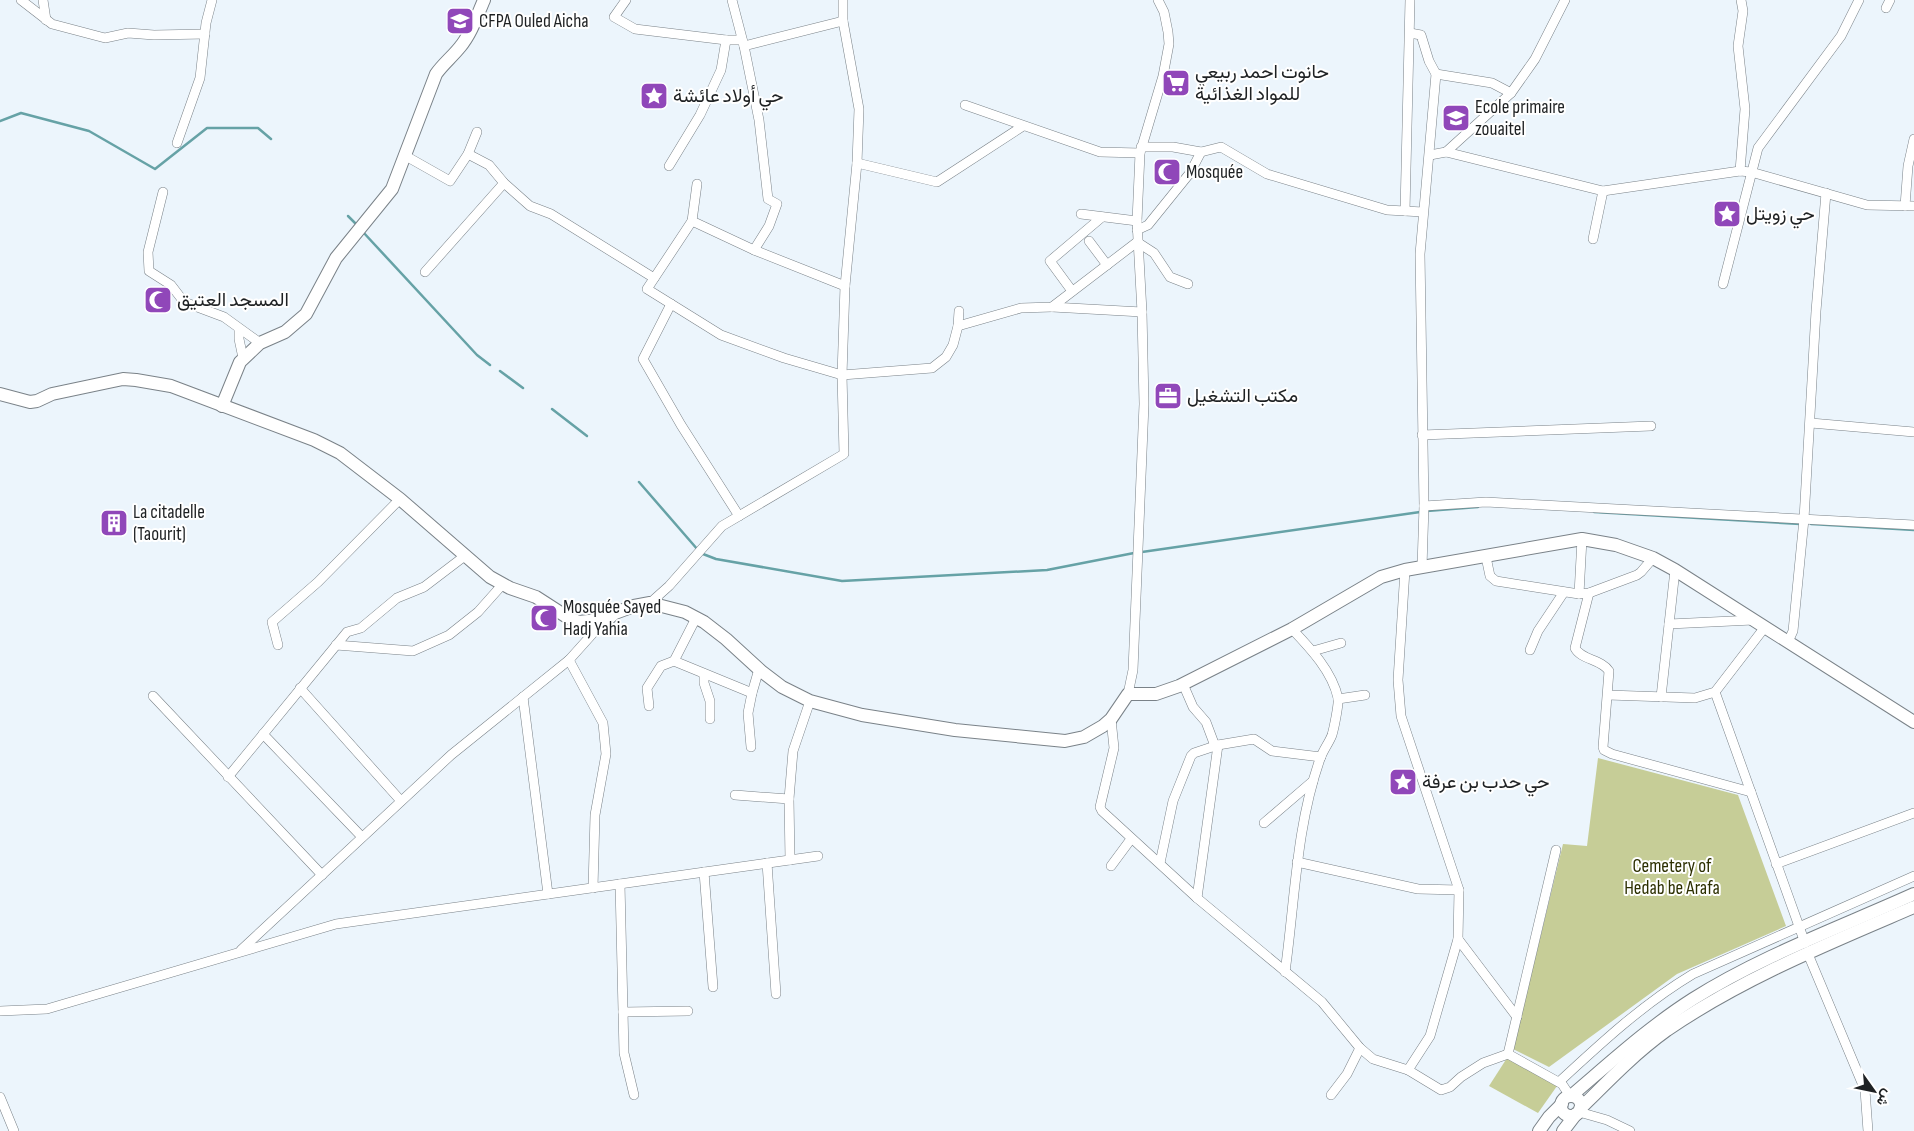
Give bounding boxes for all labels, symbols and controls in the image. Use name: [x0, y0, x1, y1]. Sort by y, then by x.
school or university icon: CFPA Ouled Aicha: [445, 6, 475, 36]
place label: CFPA Ouled Aicha: [479, 10, 589, 33]
place label: حانوت احمد ربيعي للمواد الغذائية: [1195, 61, 1329, 106]
supermarket icon: حانوت احمد ربيعي للمواد الغذائية: [1161, 68, 1191, 98]
place icon: حي أولاد عائشة: [639, 81, 669, 111]
place label: حي أولاد عائشة: [673, 85, 783, 111]
place label: Ecole primaire zouaitel: [1475, 96, 1565, 141]
school or university icon: Ecole primaire zouaitel: [1441, 103, 1471, 133]
mosque icon: Mosquée: [1152, 157, 1182, 187]
place label: Mosquée: [1186, 161, 1243, 184]
place icon: حي زويتل: [1712, 199, 1742, 229]
place label: حي زويتل: [1746, 203, 1815, 229]
mosque icon: المسجد العتيق: [143, 285, 173, 315]
place label: المسجد العتيق: [177, 289, 289, 312]
office icon: مكتب التشغيل: [1153, 381, 1183, 411]
place label: مكتب التشغيل: [1187, 385, 1298, 408]
place label: La citadelle (Taourit): [133, 501, 205, 546]
building icon: La citadelle (Taourit): [99, 508, 129, 538]
place label: Mosquée Sayed Hadj Yahia: [563, 596, 661, 641]
mosque icon: Mosquée Sayed Hadj Yahia: [529, 603, 559, 633]
place icon: حي حدب بن عرفة: [1388, 767, 1418, 797]
place label: حي حدب بن عرفة: [1422, 771, 1549, 797]
park label: Cemetery of Hedab be Arafa: [1624, 855, 1720, 900]
north arrow: [1849, 1066, 1899, 1116]
text: ش: [1873, 1086, 1896, 1110]

